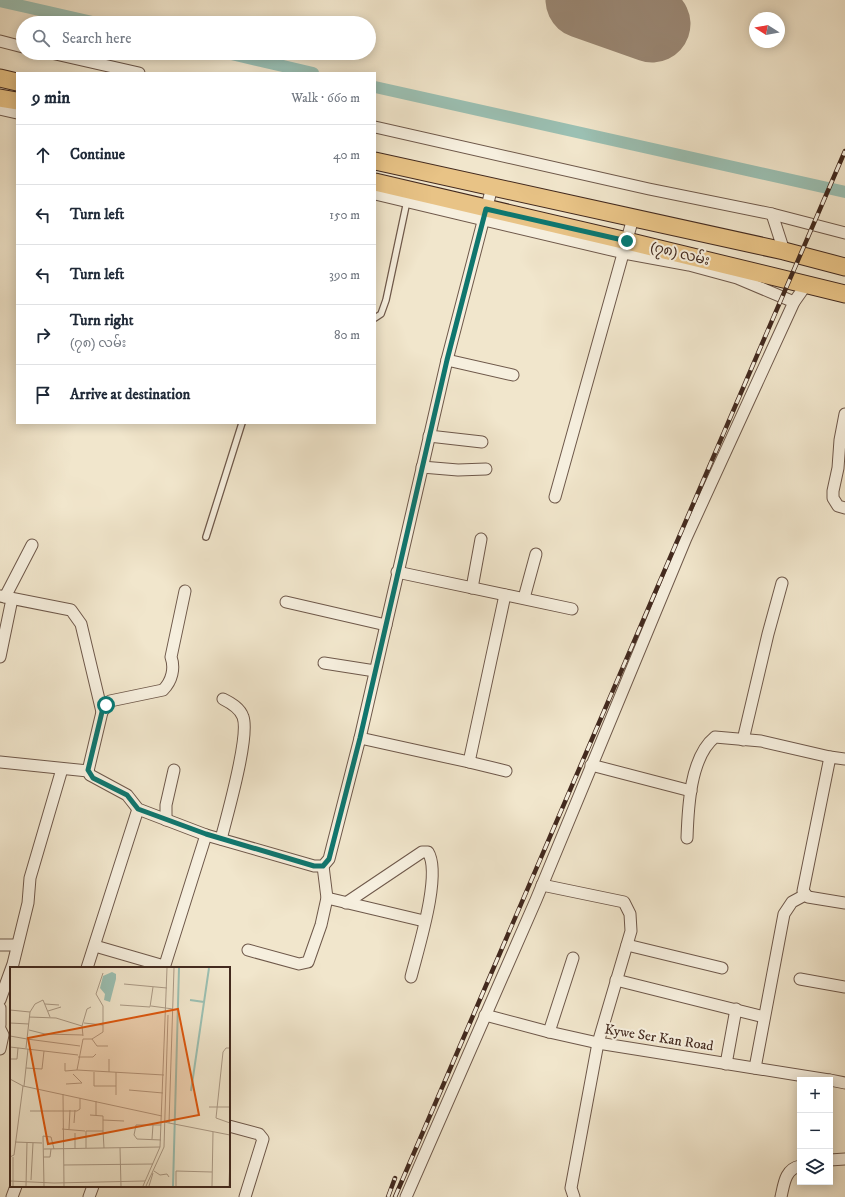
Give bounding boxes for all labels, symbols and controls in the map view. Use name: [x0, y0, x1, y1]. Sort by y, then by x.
north arrow: [749, 12, 785, 48]
search box: [16, 16, 376, 60]
icon: search: [30, 27, 52, 49]
text: Search here: [62, 29, 131, 48]
text: 9 min: [32, 87, 70, 109]
text: Walk · 660 m: [291, 90, 360, 106]
icon: ahead: [32, 144, 54, 166]
text: Continue: [70, 145, 125, 164]
text: 40 m: [333, 147, 360, 163]
icon: left: [32, 204, 54, 226]
text: Turn left: [70, 205, 124, 224]
text: 150 m: [329, 207, 360, 223]
route end: [618, 232, 636, 250]
street label: (၇၈) လမ်း: [648, 236, 712, 272]
icon: left: [32, 264, 54, 286]
text: Turn left: [70, 265, 124, 284]
text: 390 m: [329, 267, 360, 283]
text: Turn right: [70, 311, 133, 330]
icon: right: [32, 324, 54, 346]
text: 80 m: [334, 327, 360, 343]
text: (၇၈) လမ်း: [70, 335, 126, 351]
icon: arrive: [32, 384, 54, 406]
text: Arrive at destination: [70, 385, 190, 404]
route start: [97, 696, 115, 714]
inset map: [10, 967, 230, 1187]
street label: Kywe Ser Kan Road: [603, 1020, 715, 1056]
map controls: [797, 1077, 833, 1185]
button: +: [797, 1077, 833, 1113]
button: −: [797, 1113, 833, 1149]
button: layers: [797, 1149, 833, 1185]

